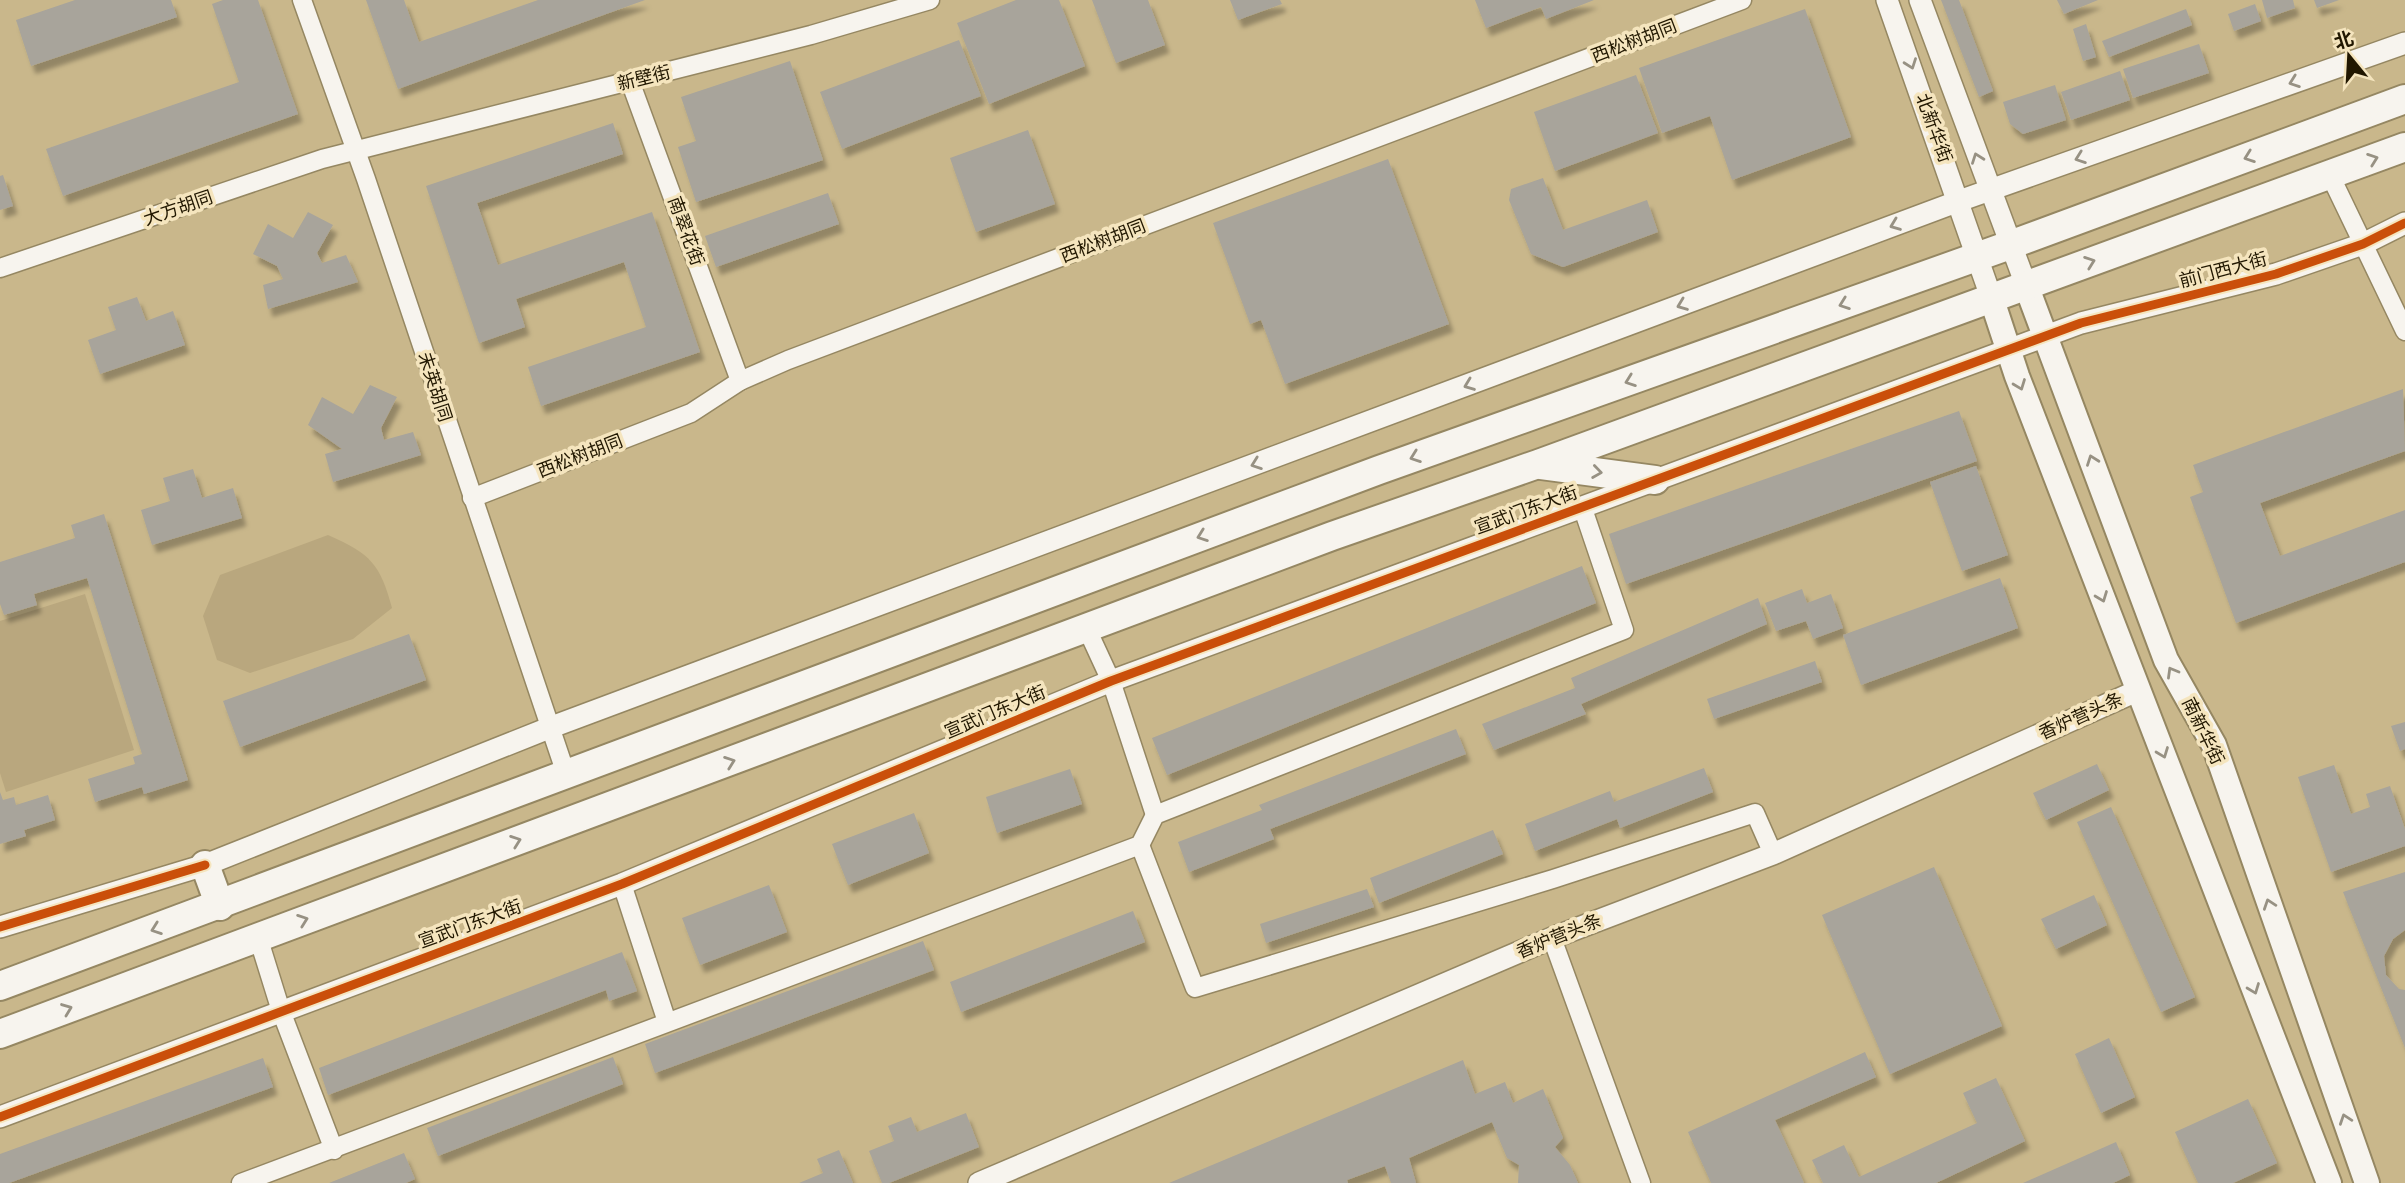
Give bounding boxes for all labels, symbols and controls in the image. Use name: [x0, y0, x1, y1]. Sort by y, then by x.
street label: 西松树胡同: [1588, 14, 1680, 67]
north arrow: [2314, 21, 2384, 91]
text: 北: [2331, 25, 2356, 54]
one-way arrow: [1902, 58, 1916, 70]
street label: 新壁街: [615, 60, 673, 95]
one-way arrow: [2289, 74, 2301, 88]
street label: 北新华街: [1911, 90, 1958, 166]
one-way arrow: [2244, 149, 2256, 163]
one-way arrow: [2074, 150, 2087, 164]
one-way arrow: [1971, 153, 1985, 165]
one-way arrow: [2366, 153, 2378, 167]
street label: 大方胡同: [140, 185, 216, 230]
street label: 南翠花街: [663, 193, 710, 269]
street label: 西松树胡同: [1057, 214, 1149, 267]
one-way arrow: [1890, 217, 1902, 231]
street label: 前门西大街: [2176, 247, 2269, 292]
one-way arrow: [2083, 256, 2095, 270]
one-way arrow: [1838, 296, 1850, 310]
one-way arrow: [1677, 297, 1689, 311]
street label: 未英胡同: [413, 349, 458, 425]
one-way arrow: [1624, 373, 1636, 387]
one-way arrow: [1464, 376, 1476, 390]
one-way arrow: [2012, 378, 2026, 390]
street label: 西松树胡同: [534, 429, 626, 482]
one-way arrow: [1410, 449, 1422, 463]
one-way arrow: [2086, 454, 2100, 466]
one-way arrow: [1251, 456, 1263, 470]
one-way arrow: [1591, 465, 1602, 480]
street label: 宣武门东大街: [1471, 480, 1581, 539]
one-way arrow: [1197, 528, 1209, 542]
one-way arrow: [2094, 590, 2108, 602]
one-way arrow: [2167, 667, 2180, 680]
street label: 宣武门东大街: [941, 680, 1049, 743]
street label: 香炉营头条: [2035, 687, 2127, 744]
street label: 南新华街: [2177, 693, 2230, 768]
one-way arrow: [2155, 747, 2169, 759]
one-way arrow: [723, 756, 735, 770]
one-way arrow: [510, 835, 522, 849]
street label: 宣武门东大街: [415, 894, 525, 953]
one-way arrow: [2264, 898, 2278, 910]
street label: 香炉营头条: [1513, 908, 1605, 963]
one-way arrow: [296, 914, 308, 928]
one-way arrow: [150, 921, 162, 935]
one-way arrow: [2245, 982, 2259, 994]
one-way arrow: [61, 1003, 73, 1017]
one-way arrow: [2339, 1113, 2353, 1125]

